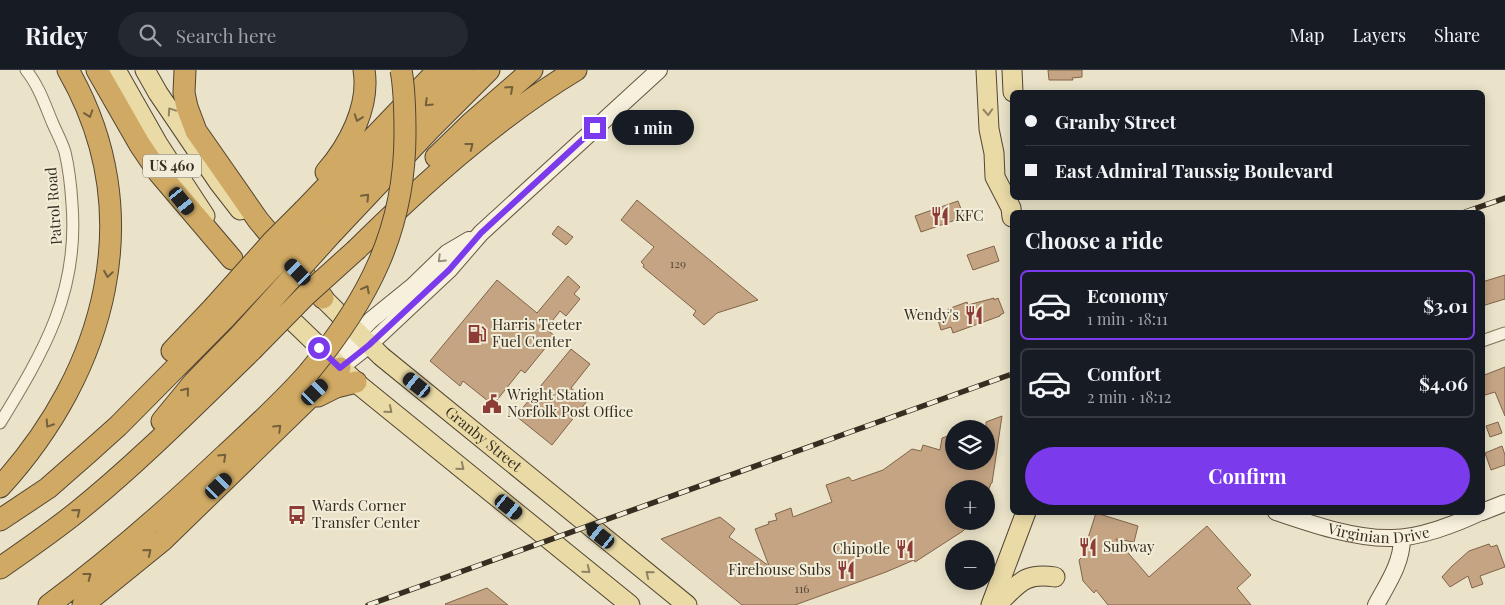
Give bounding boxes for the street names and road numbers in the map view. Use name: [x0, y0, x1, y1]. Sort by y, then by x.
road number: US 460: [143, 154, 201, 178]
street label: Patrol Road: [40, 166, 66, 246]
street label: Granby Street: [441, 401, 527, 476]
street label: Virginian Drive: [1325, 518, 1432, 547]

